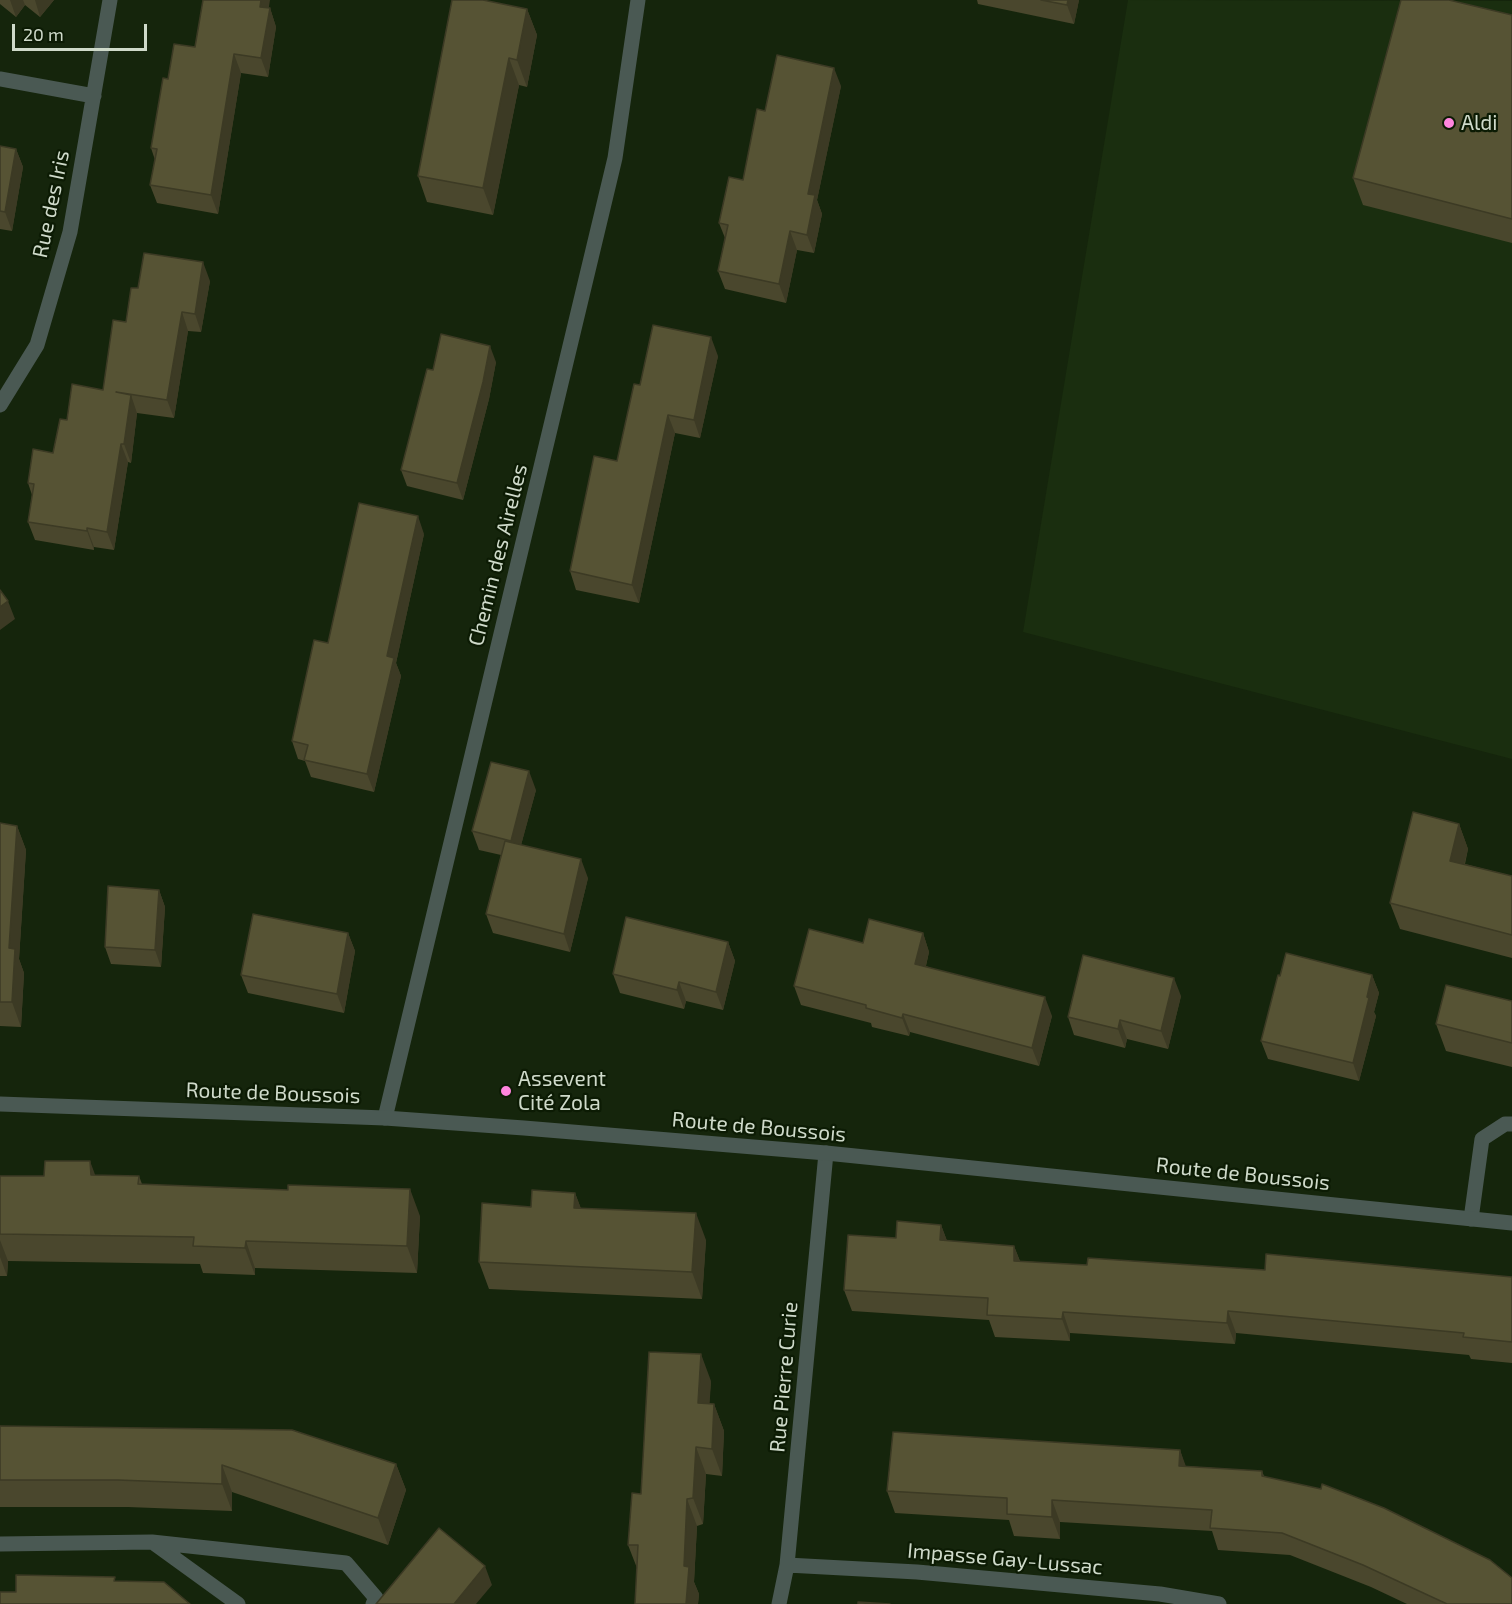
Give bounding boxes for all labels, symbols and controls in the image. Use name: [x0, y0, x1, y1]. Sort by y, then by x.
scale bar: [15, 12, 150, 50]
text: 20 m: [23, 23, 64, 45]
place label: Aldi: [1461, 110, 1498, 136]
marker: Aldi: [1442, 116, 1456, 130]
street label: Rue des Iris: [27, 148, 75, 260]
street label: Chemin des Airelles: [463, 461, 533, 649]
place label: Assevent Cité Zola: [518, 1066, 606, 1116]
street label: Route de Boussois: [185, 1077, 361, 1109]
marker: Assevent Cité Zola: [499, 1084, 513, 1098]
street label: Route de Boussois: [671, 1107, 847, 1147]
street label: Route de Boussois: [1155, 1152, 1331, 1196]
street label: Rue Pierre Curie: [765, 1301, 803, 1453]
street label: Impasse Gay-Lussac: [906, 1538, 1104, 1580]

